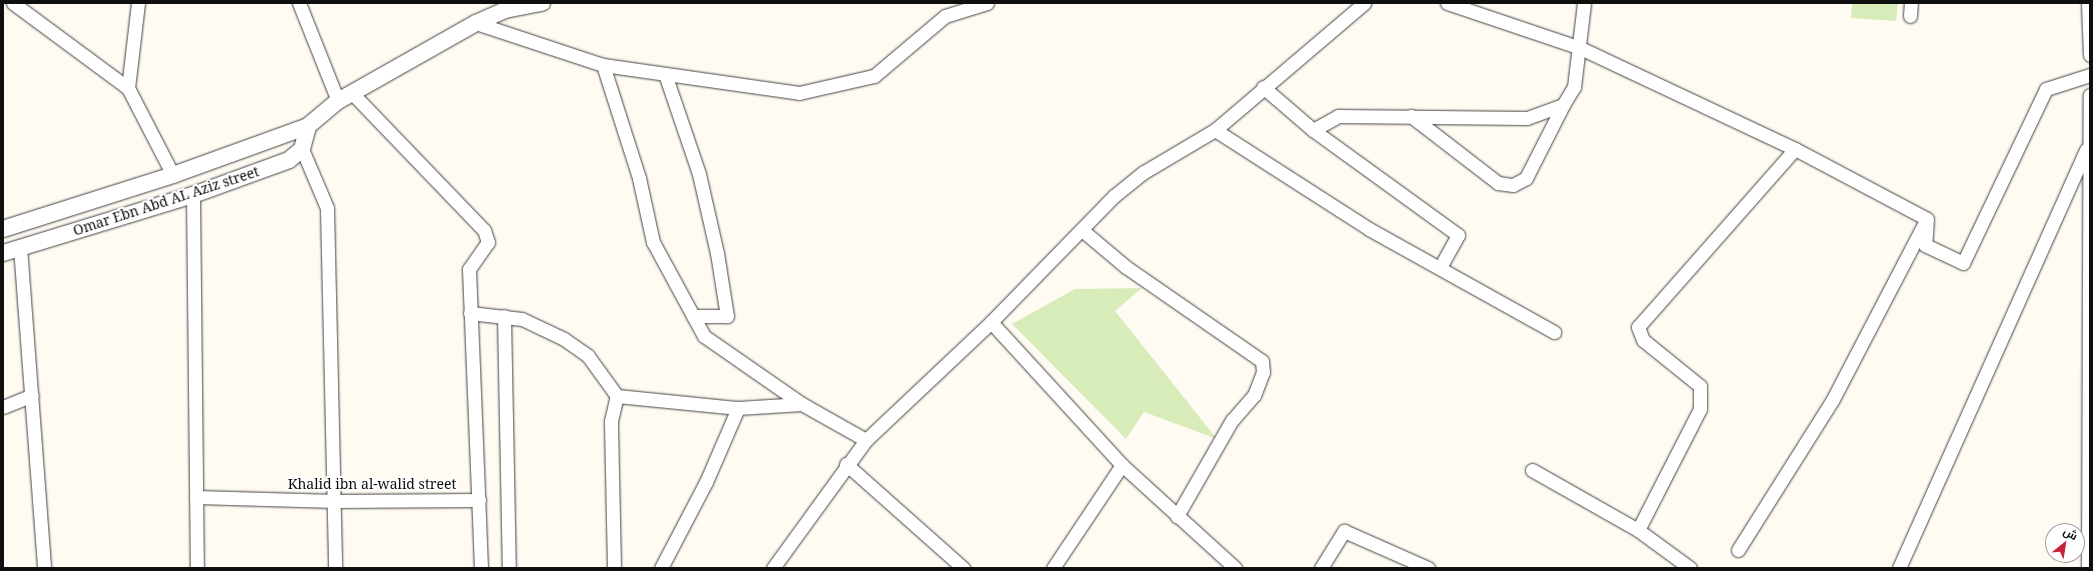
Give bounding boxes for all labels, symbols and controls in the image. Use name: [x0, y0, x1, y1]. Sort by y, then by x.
street label: Omar Ebn Abd AL Aziz street: [71, 163, 261, 239]
street label: Khalid ibn al-walid street: [288, 476, 456, 492]
north arrow: [2045, 523, 2085, 563]
text: ش: [2061, 523, 2081, 543]

